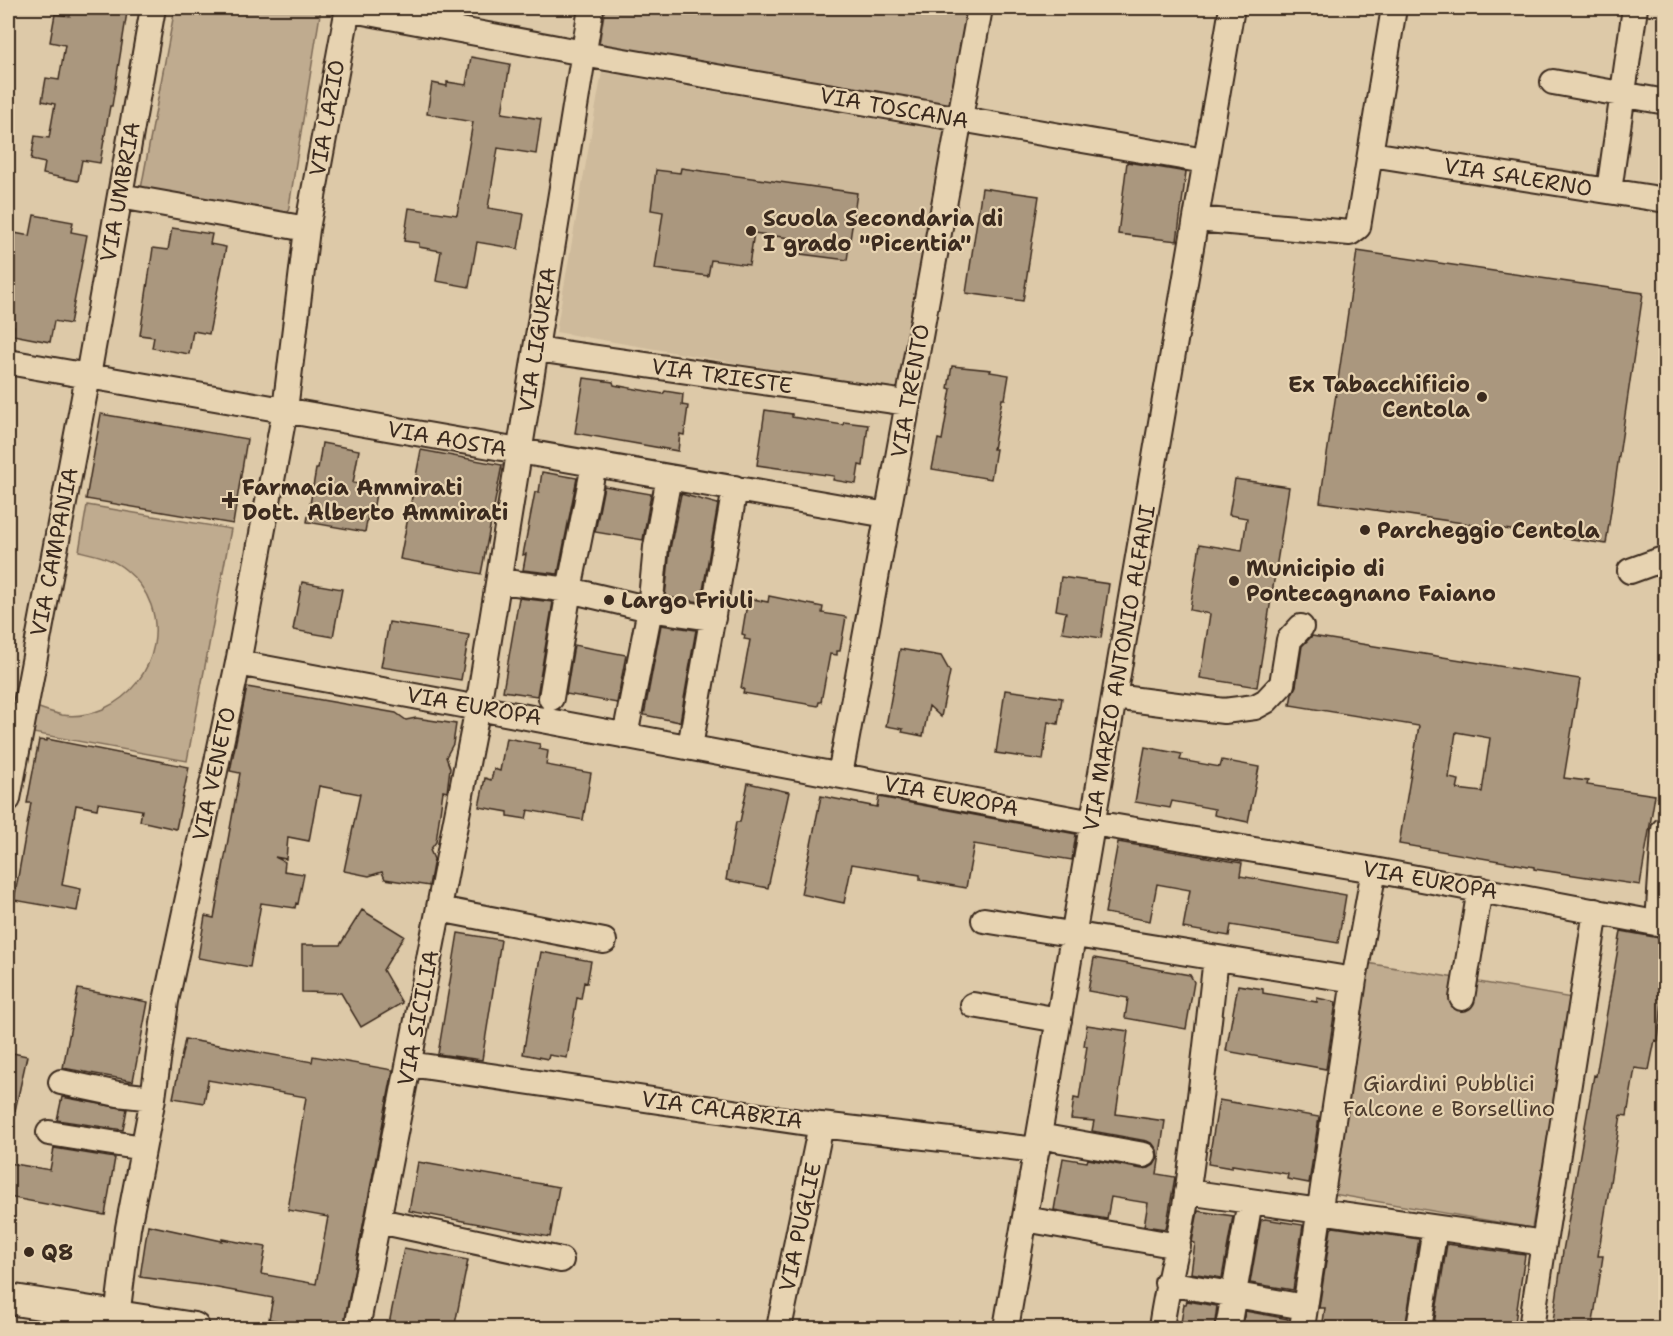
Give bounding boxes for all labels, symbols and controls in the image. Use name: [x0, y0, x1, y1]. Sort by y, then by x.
street label: VIA LAZIO: [303, 58, 351, 178]
street label: VIA TOSCANA: [817, 81, 971, 135]
street label: VIA UMBRIA: [93, 120, 147, 264]
street label: VIA SALERNO: [1442, 151, 1594, 203]
place label: Scuola Secondaria di I grado "Picentia": [763, 204, 1003, 258]
marker: Scuola Secondaria di I grado "Picentia": [744, 224, 758, 238]
street label: VIA LIGURIA: [511, 265, 563, 415]
street label: VIA TRENTO: [884, 322, 936, 460]
street label: VIA TRIESTE: [650, 352, 794, 400]
place label: Ex Tabacchificio Centola: [1288, 370, 1470, 424]
marker: Ex Tabacchificio Centola: [1475, 390, 1489, 404]
street label: VIA AOSTA: [385, 414, 509, 464]
street label: VIA CAMPANIA: [23, 465, 85, 639]
place label: Farmacia Ammirati Dott. Alberto Ammirati: [242, 473, 508, 527]
marker: Farmacia Ammirati Dott. Alberto Ammirati: [223, 493, 237, 507]
street label: VIA MARIO ANTONIO ALFANI: [1076, 502, 1162, 834]
place label: Parcheggio Centola: [1377, 516, 1600, 545]
marker: Parcheggio Centola: [1358, 523, 1372, 537]
place label: Municipio di Pontecagnano Faiano: [1246, 554, 1496, 608]
marker: Municipio di Pontecagnano Faiano: [1227, 574, 1241, 588]
place label: Largo Friuli: [621, 586, 754, 615]
marker: Largo Friuli: [602, 593, 616, 607]
street label: VIA EUROPA: [404, 680, 544, 732]
street label: VIA VENETO: [186, 704, 242, 844]
street label: VIA EUROPA: [881, 769, 1021, 823]
street label: VIA EUROPA: [1360, 854, 1500, 906]
street label: VIA SICILIA: [391, 948, 445, 1088]
park label: Giardini Pubblici Falcone e Borsellino: [1343, 1069, 1555, 1123]
street label: VIA CALABRIA: [640, 1084, 804, 1136]
street label: VIA PUGLIE: [772, 1160, 828, 1294]
place label: Q8: [41, 1238, 73, 1267]
marker: Q8: [22, 1245, 36, 1259]

